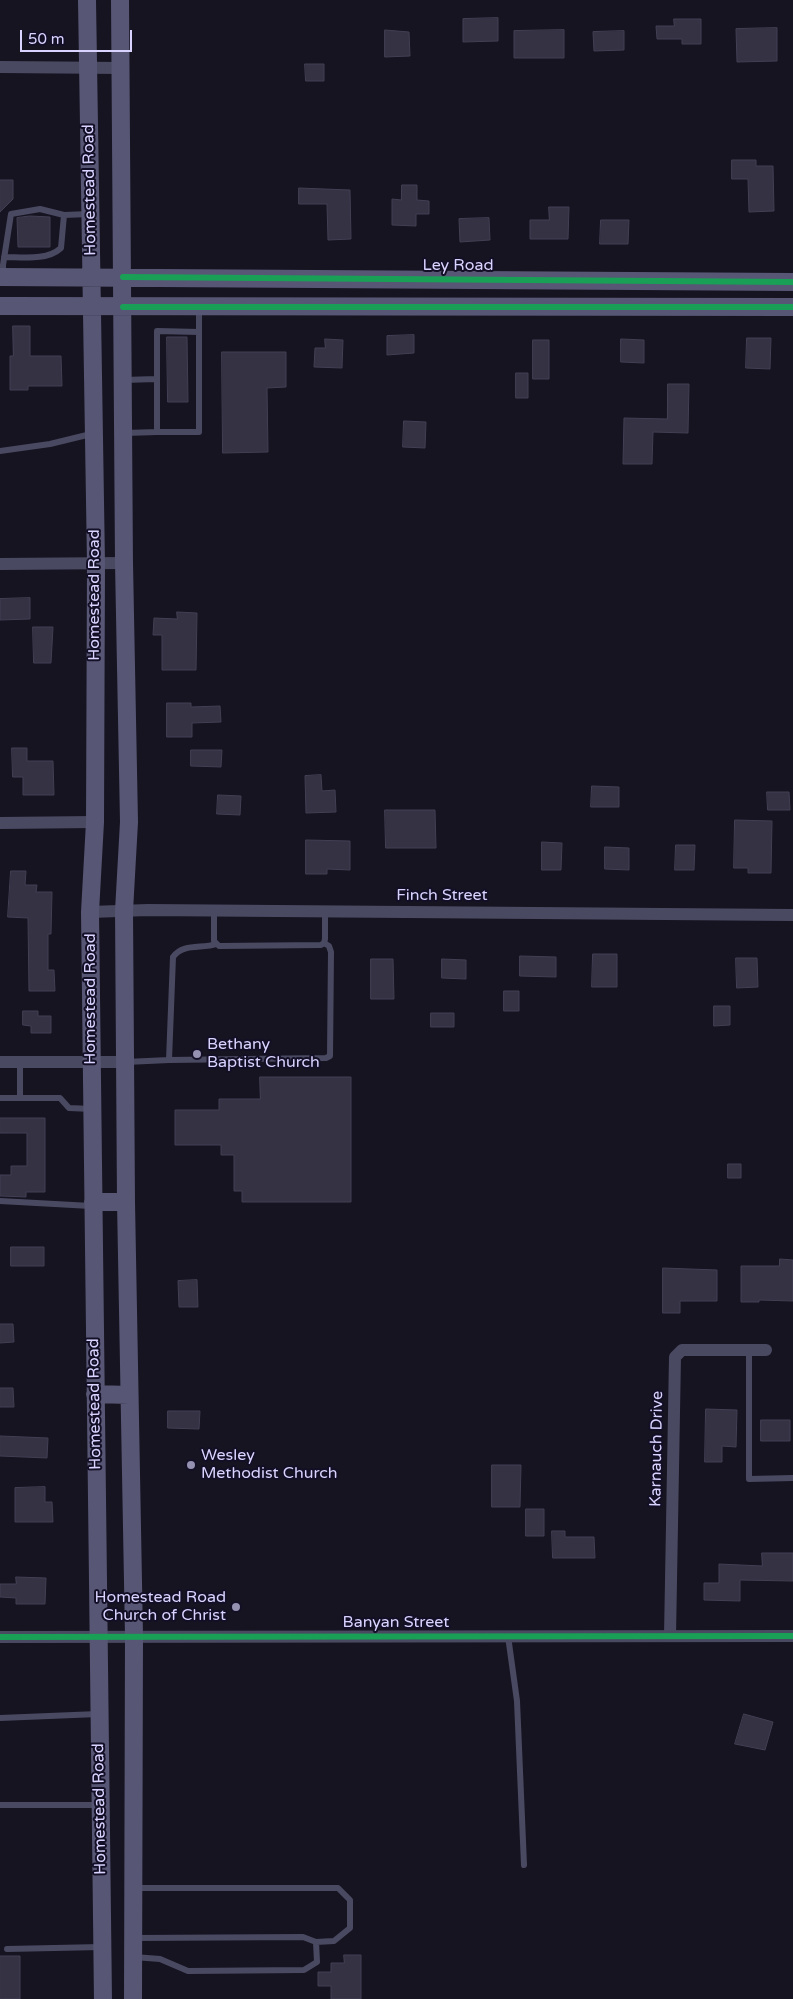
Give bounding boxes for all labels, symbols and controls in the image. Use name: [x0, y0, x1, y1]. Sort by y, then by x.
scale bar: [22, 20, 135, 52]
text: 50 m: [28, 30, 65, 48]
street label: Homestead Road: [79, 124, 101, 256]
street label: Ley Road: [422, 256, 494, 276]
street label: Homestead Road: [85, 529, 105, 661]
street label: Finch Street: [396, 886, 488, 906]
street label: Homestead Road: [81, 933, 101, 1065]
place label: Bethany Baptist Church: [207, 1035, 320, 1073]
marker: Bethany Baptist Church: [191, 1048, 203, 1060]
street label: Homestead Road: [84, 1338, 106, 1470]
street label: Karnauch Drive: [646, 1391, 668, 1507]
place label: Wesley Methodist Church: [201, 1446, 338, 1484]
marker: Wesley Methodist Church: [185, 1459, 197, 1471]
place label: Homestead Road Church of Christ: [95, 1588, 226, 1626]
marker: Homestead Road Church of Christ: [230, 1601, 242, 1613]
street label: Banyan Street: [343, 1613, 449, 1633]
street label: Homestead Road: [89, 1743, 111, 1875]

